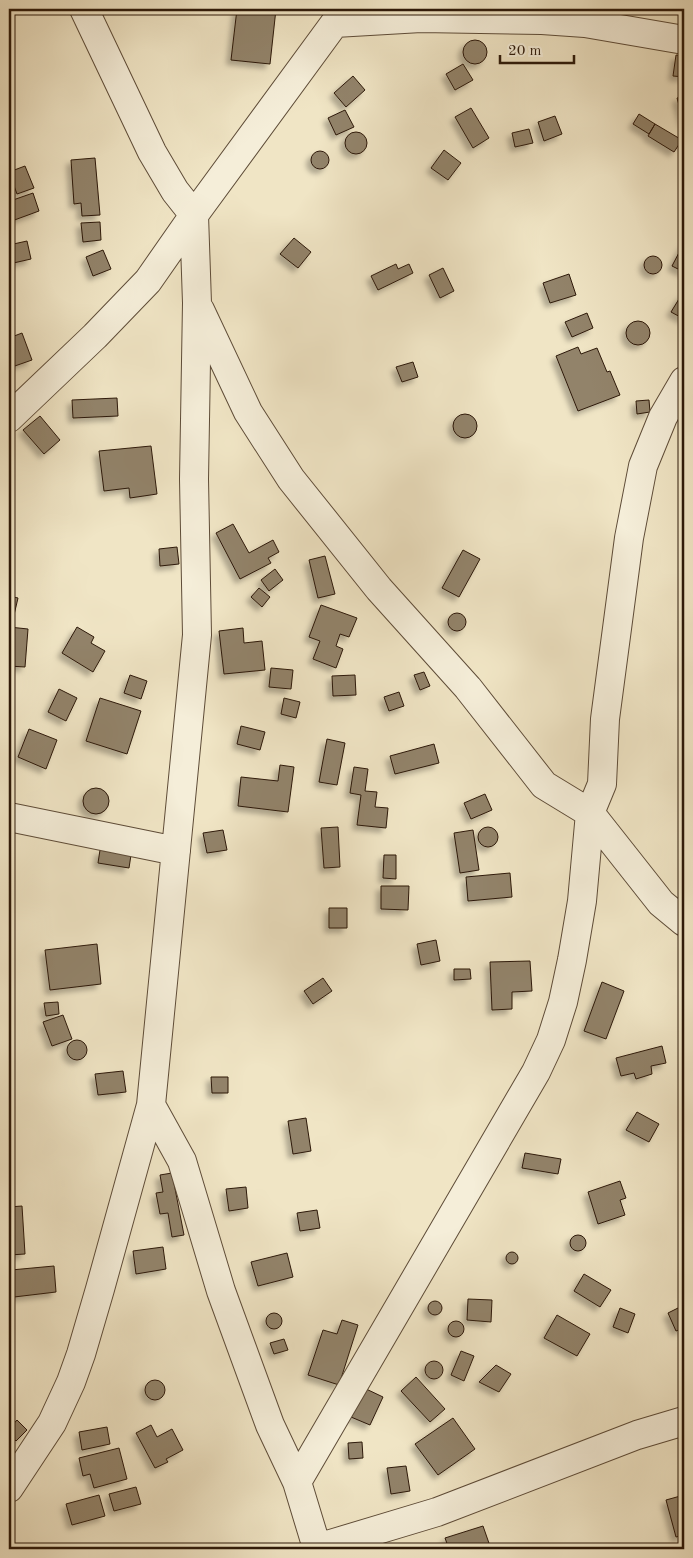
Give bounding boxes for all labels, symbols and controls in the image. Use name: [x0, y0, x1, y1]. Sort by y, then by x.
scale bar: [500, 32, 574, 64]
text: 20 m: [508, 44, 542, 59]

